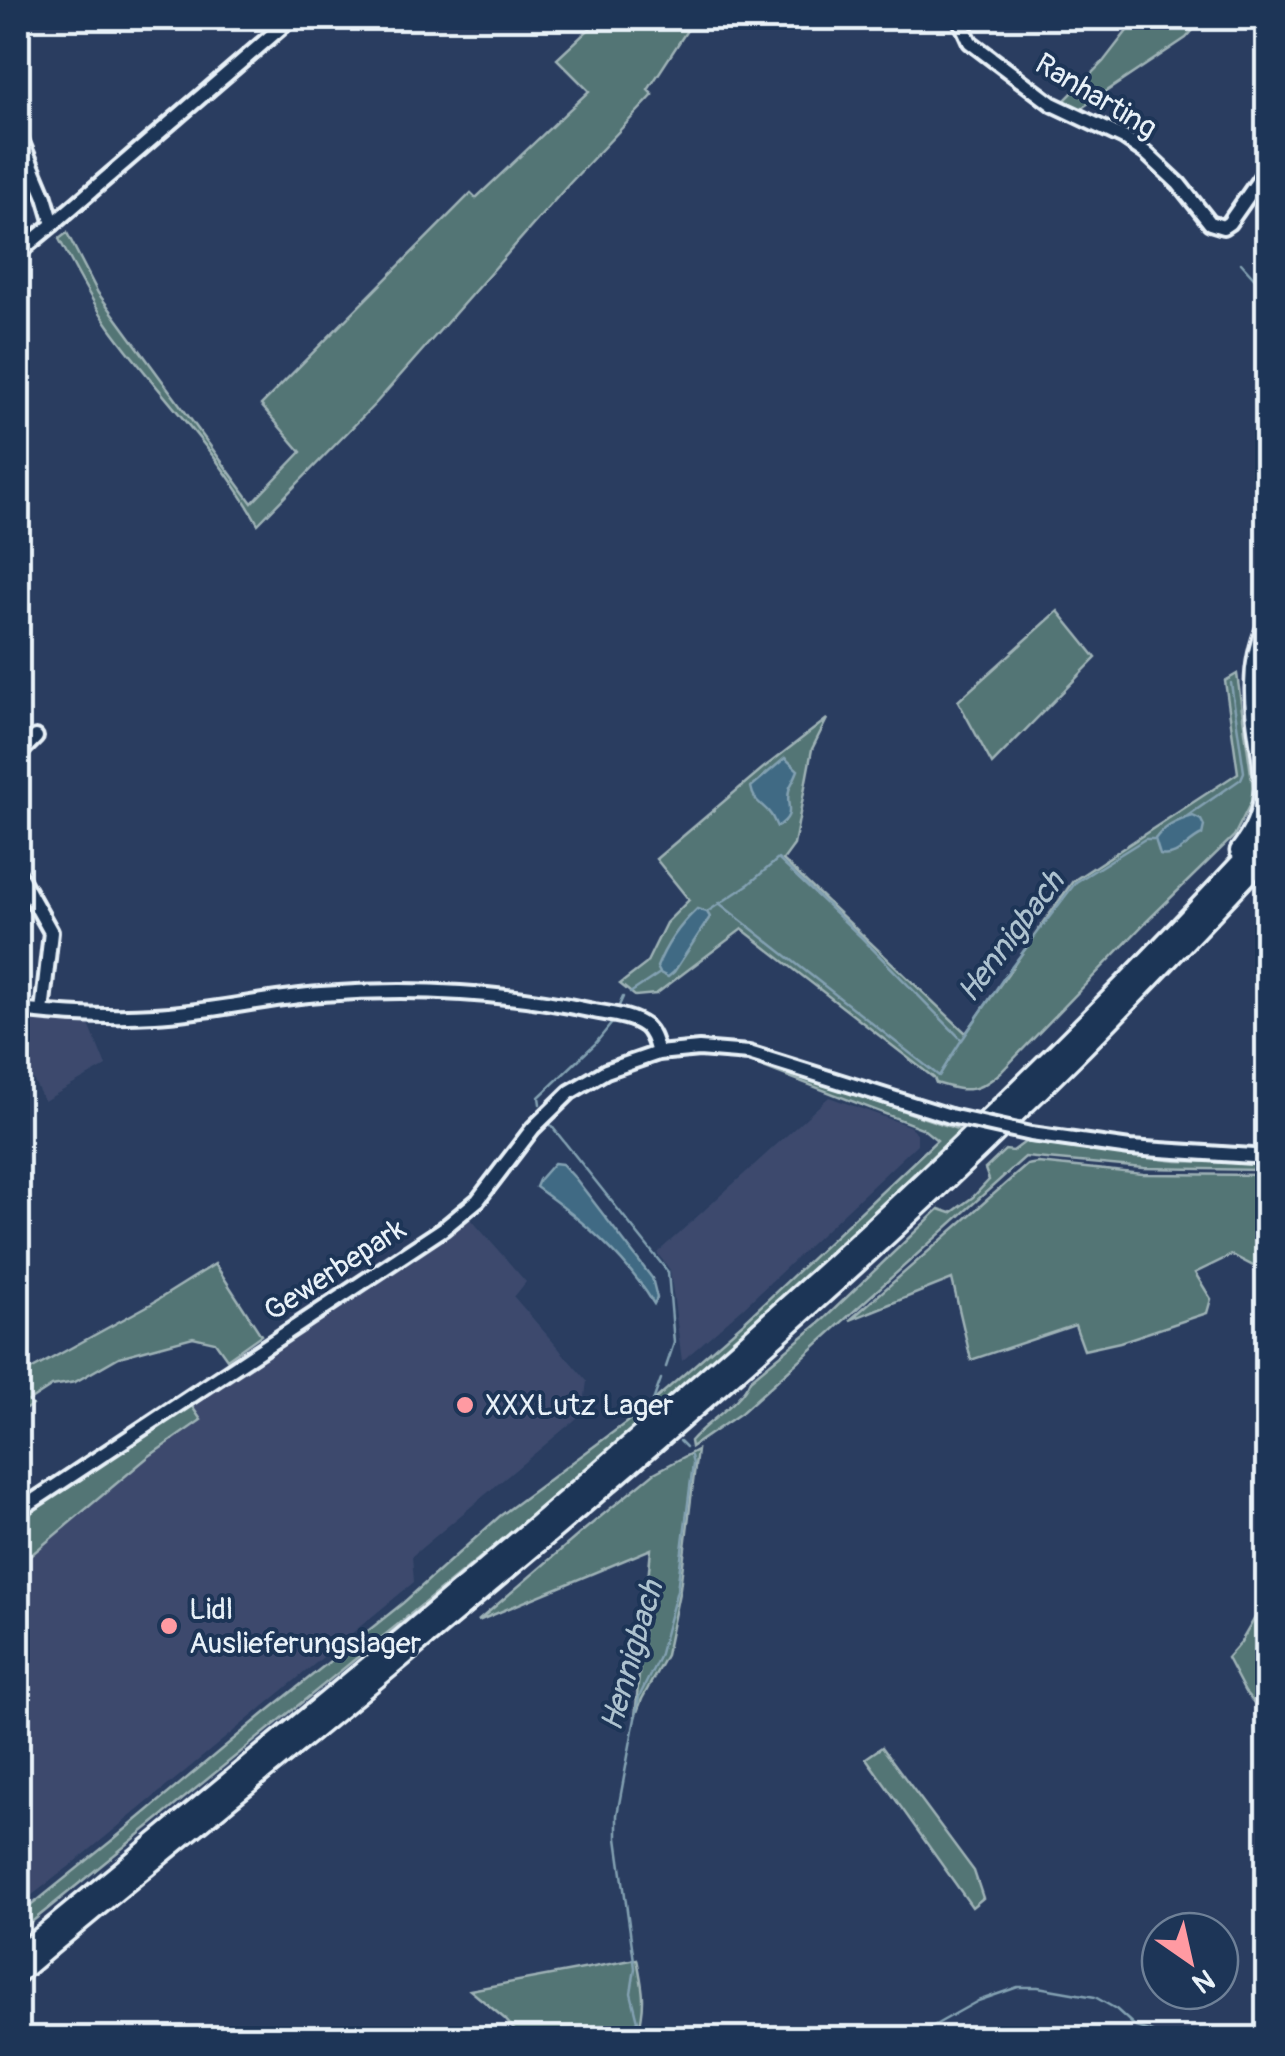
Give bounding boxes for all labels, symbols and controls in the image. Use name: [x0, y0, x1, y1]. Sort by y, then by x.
street label: Ranharting: [1028, 45, 1164, 147]
water label: Hennigbach: [949, 862, 1075, 1011]
street label: Gewerbepark: [257, 1210, 413, 1329]
place label: XXXLutz Lager: [485, 1387, 674, 1424]
marker: XXXLutz Lager: [454, 1394, 476, 1416]
water label: Hennigbach: [592, 1575, 673, 1736]
place label: Lidl Auslieferungslager: [189, 1591, 421, 1662]
marker: Lidl Auslieferungslager: [158, 1615, 180, 1637]
north arrow: [1140, 1911, 1240, 2011]
text: N: [1186, 1961, 1221, 2000]

